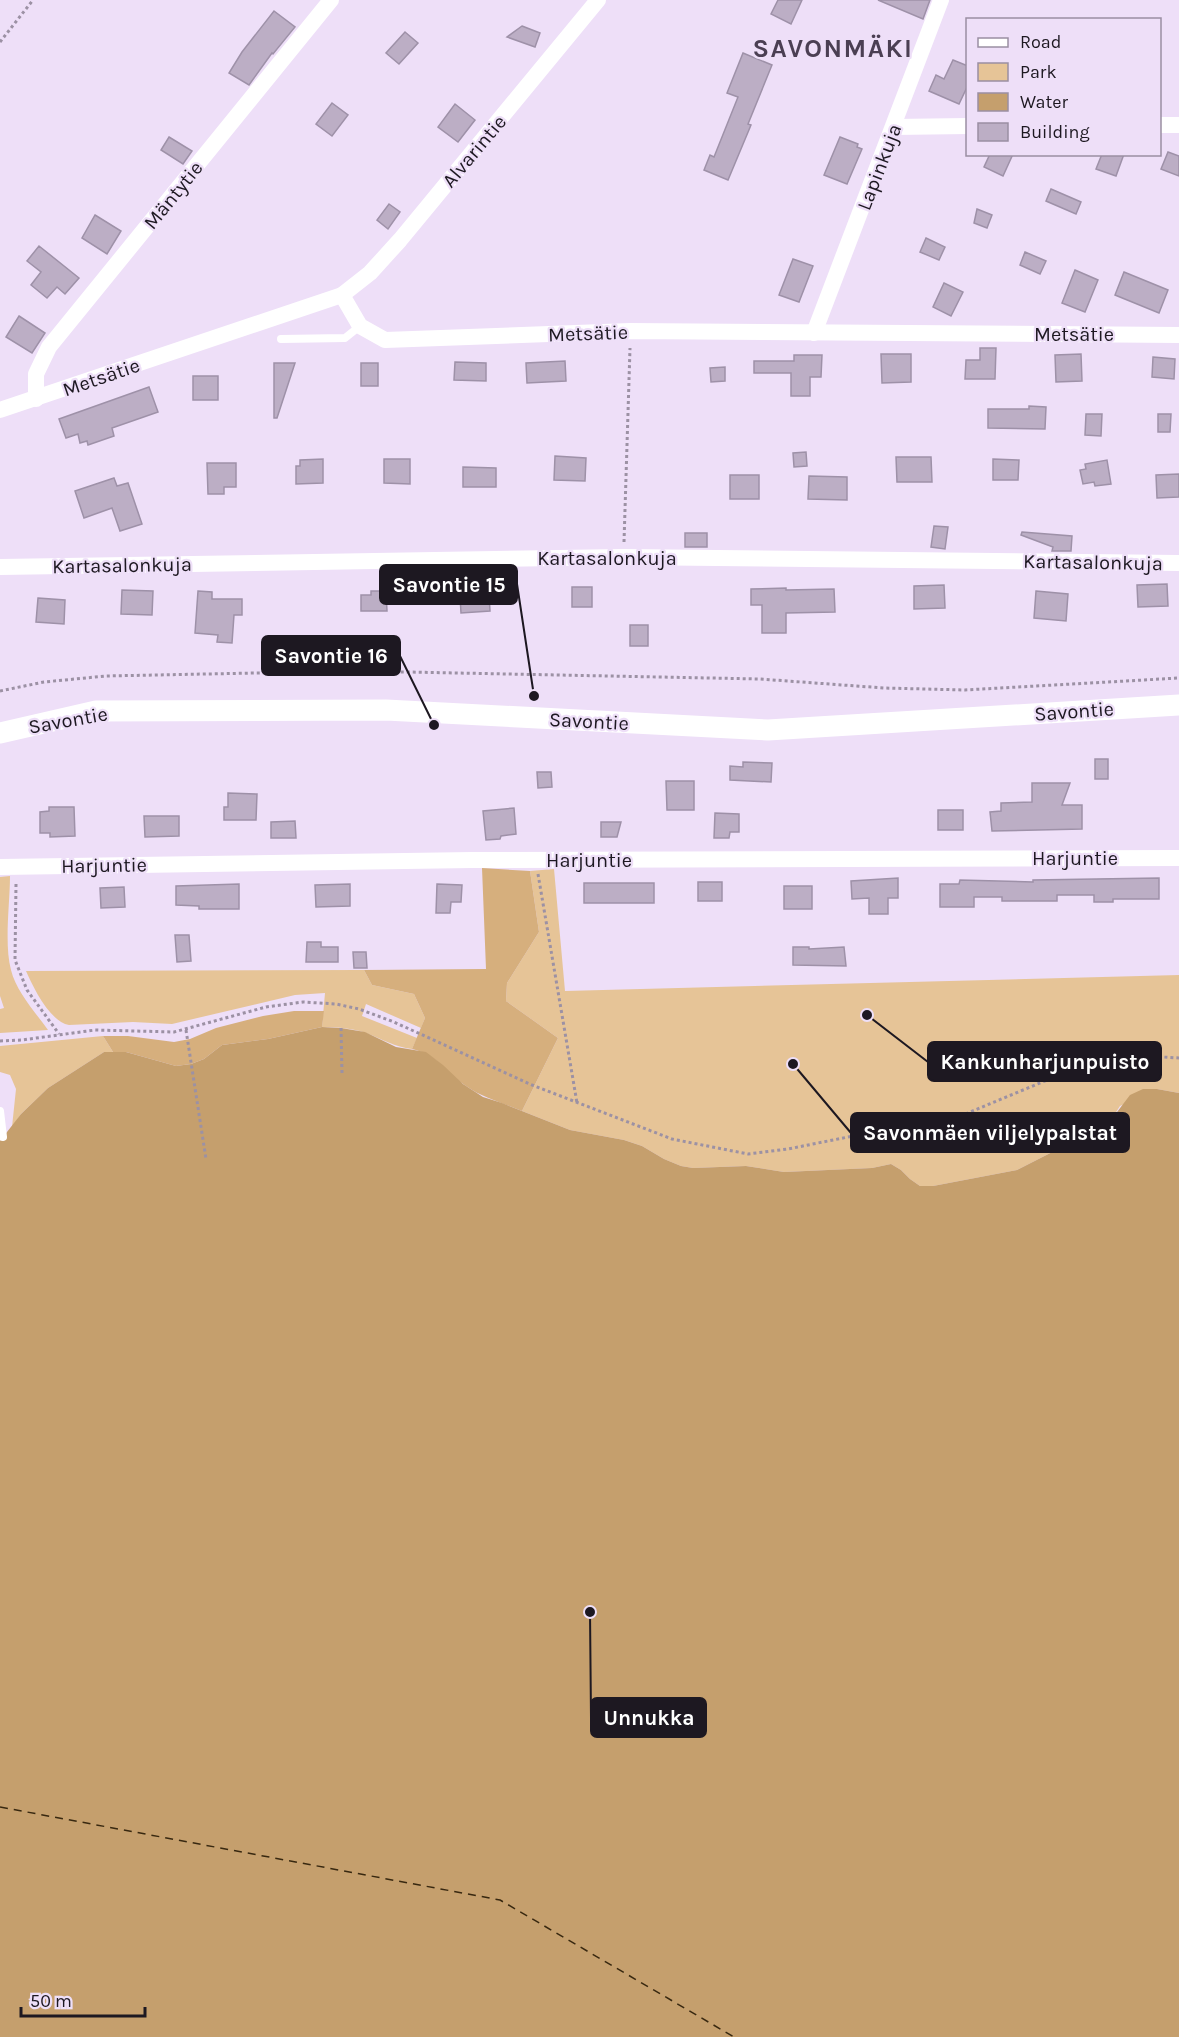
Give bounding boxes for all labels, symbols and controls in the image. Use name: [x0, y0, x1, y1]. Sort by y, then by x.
legend: [966, 18, 1161, 156]
text: Road: [1020, 31, 1061, 53]
district label: SAVONMÄKI: [752, 33, 914, 64]
text: Park: [1020, 61, 1057, 83]
text: Water: [1020, 91, 1068, 113]
street label: Alvarintie: [438, 111, 511, 192]
street label: Lapinkuja: [852, 121, 906, 214]
text: Building: [1020, 121, 1090, 143]
street label: Mäntytie: [139, 157, 208, 234]
street label: Metsätie: [548, 321, 628, 346]
street label: Metsätie: [1034, 323, 1114, 346]
street label: Metsätie: [60, 354, 143, 401]
street label: Kartasalonkuja: [537, 547, 677, 570]
street label: Kartasalonkuja: [1023, 550, 1163, 575]
street label: Kartasalonkuja: [52, 553, 192, 578]
callout: Savontie 15: [380, 565, 517, 604]
text: Savontie 15: [393, 573, 505, 597]
callout: Savontie 16: [262, 636, 400, 675]
text: Savontie 16: [274, 644, 388, 668]
street label: Savontie: [1033, 697, 1115, 726]
street label: Savontie: [27, 702, 109, 739]
street label: Savontie: [548, 708, 629, 735]
street label: Harjuntie: [1032, 847, 1118, 870]
street label: Harjuntie: [546, 849, 632, 872]
street label: Harjuntie: [61, 853, 147, 878]
callout: Kankunharjunpuisto: [928, 1042, 1161, 1081]
text: Kankunharjunpuisto: [941, 1050, 1149, 1074]
callout: Savonmäen viljelypalstat: [851, 1113, 1129, 1152]
text: Savonmäen viljelypalstat: [863, 1121, 1117, 1145]
callout: Unnukka: [591, 1698, 706, 1737]
text: Unnukka: [604, 1706, 694, 1730]
scale bar: [21, 1980, 146, 2018]
text: 50 m: [30, 1990, 72, 2012]

